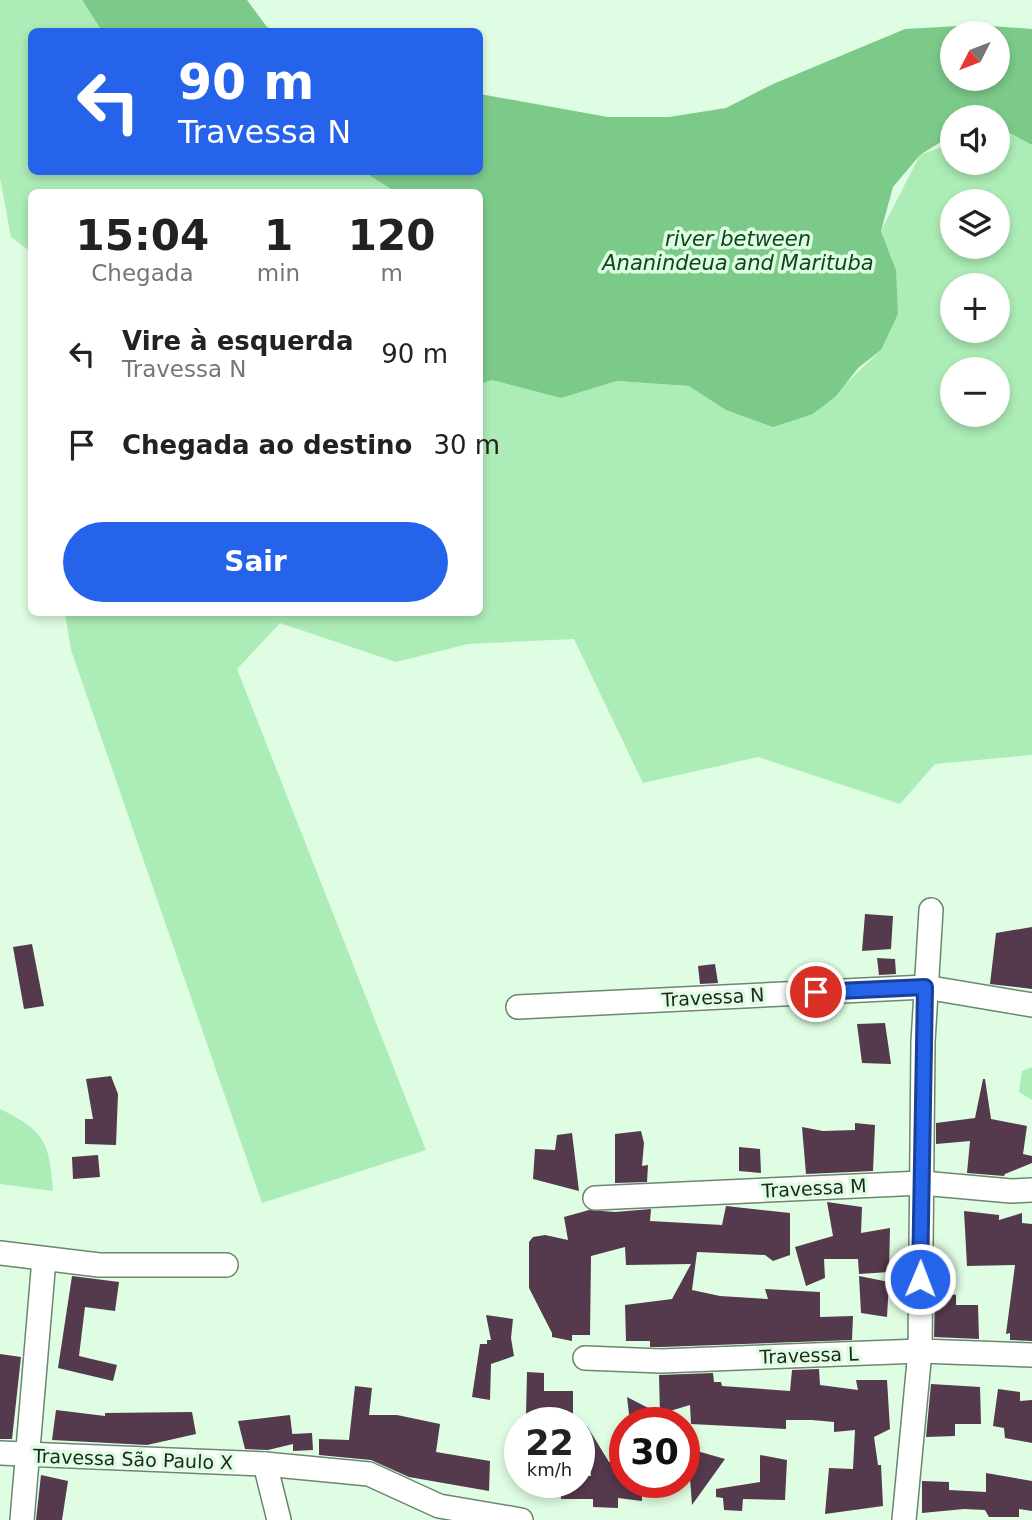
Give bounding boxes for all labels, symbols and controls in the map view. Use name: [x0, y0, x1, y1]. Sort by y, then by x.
north arrow: [940, 21, 1010, 91]
map controls: [940, 21, 1010, 427]
text: 90 m: [178, 54, 314, 111]
icon: left: [63, 56, 154, 147]
button: sound: [940, 105, 1010, 175]
text: Travessa N: [178, 113, 351, 151]
button: layers: [940, 189, 1010, 259]
text: 15:04: [76, 211, 209, 260]
text: 1: [264, 211, 293, 260]
text: 120: [348, 211, 435, 260]
water label: river between Ananindeua and Marituba: [600, 227, 874, 275]
text: Chegada: [91, 260, 194, 286]
text: min: [257, 260, 300, 286]
text: m: [380, 260, 403, 286]
button: +: [940, 273, 1010, 343]
text: Vire à esquerda: [122, 326, 354, 356]
icon: left: [63, 335, 101, 373]
text: 90 m: [381, 339, 448, 369]
text: Travessa N: [122, 356, 247, 382]
button: −: [940, 357, 1010, 427]
icon: arrive: [63, 426, 101, 464]
text: Chegada ao destino: [122, 430, 412, 460]
text: 30 m: [433, 430, 500, 460]
button: Sair: [63, 522, 448, 602]
pin: [786, 962, 846, 1022]
icon: arrive: [797, 973, 835, 1011]
street label: Travessa N: [660, 983, 765, 1011]
street label: Travessa M: [760, 1174, 867, 1202]
position arrow: [883, 1242, 957, 1316]
street label: Travessa L: [758, 1342, 859, 1368]
speed limit sign: 30: [609, 1407, 700, 1498]
text: 22: [525, 1423, 574, 1463]
street label: Travessa São Paulo X: [32, 1444, 233, 1473]
text: km/h: [527, 1459, 572, 1480]

